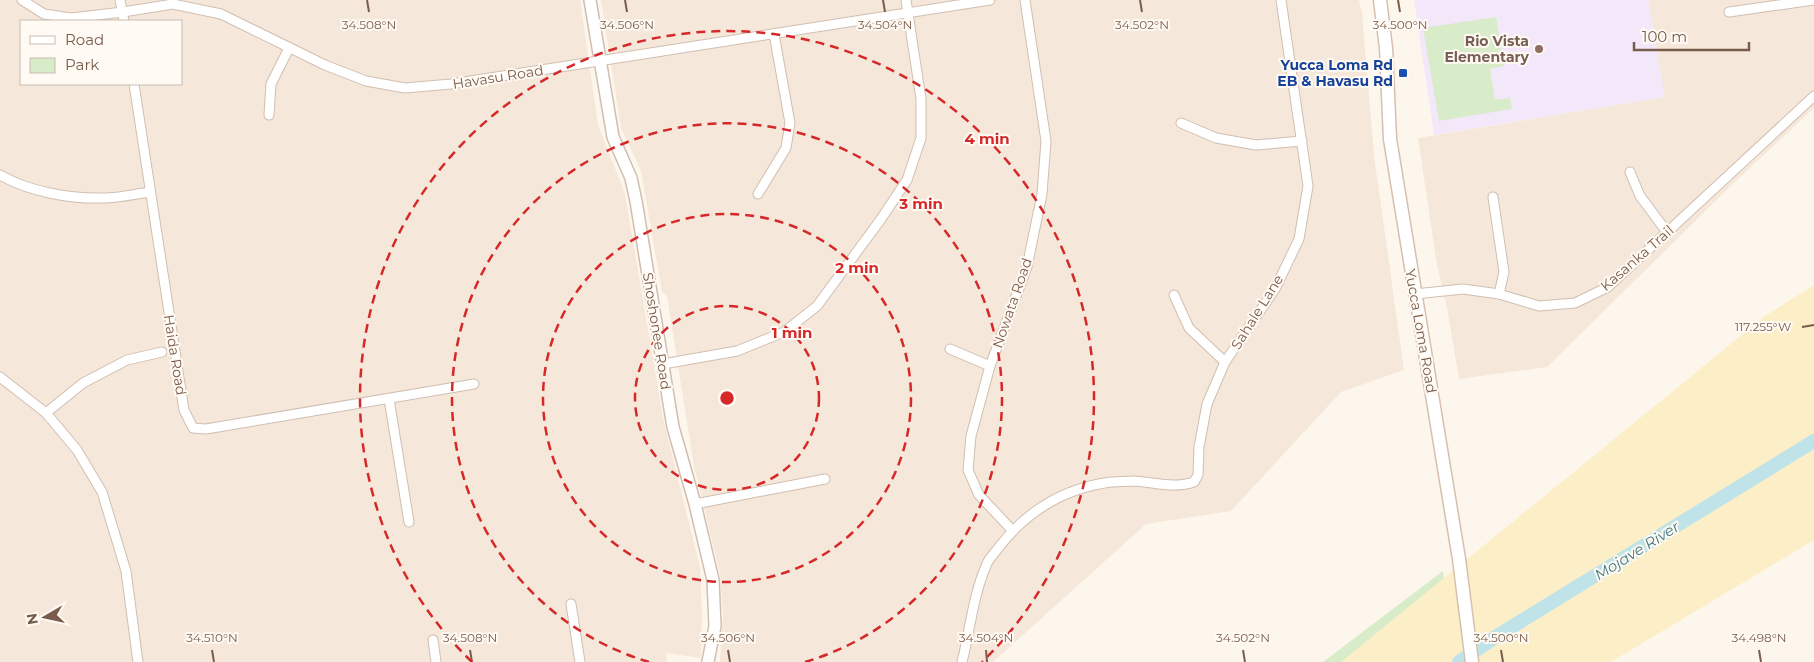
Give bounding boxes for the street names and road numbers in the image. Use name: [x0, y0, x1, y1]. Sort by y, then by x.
street label: Havasu Road: [451, 61, 545, 93]
street label: Kasanka Trail: [1597, 221, 1677, 295]
street label: Nowata Road: [988, 256, 1036, 350]
street label: Yucca Loma Road: [1401, 268, 1441, 394]
street label: Shoshonee Road: [639, 271, 675, 391]
street label: Sahale Lane: [1227, 271, 1287, 353]
street label: Haida Road: [160, 313, 190, 397]

